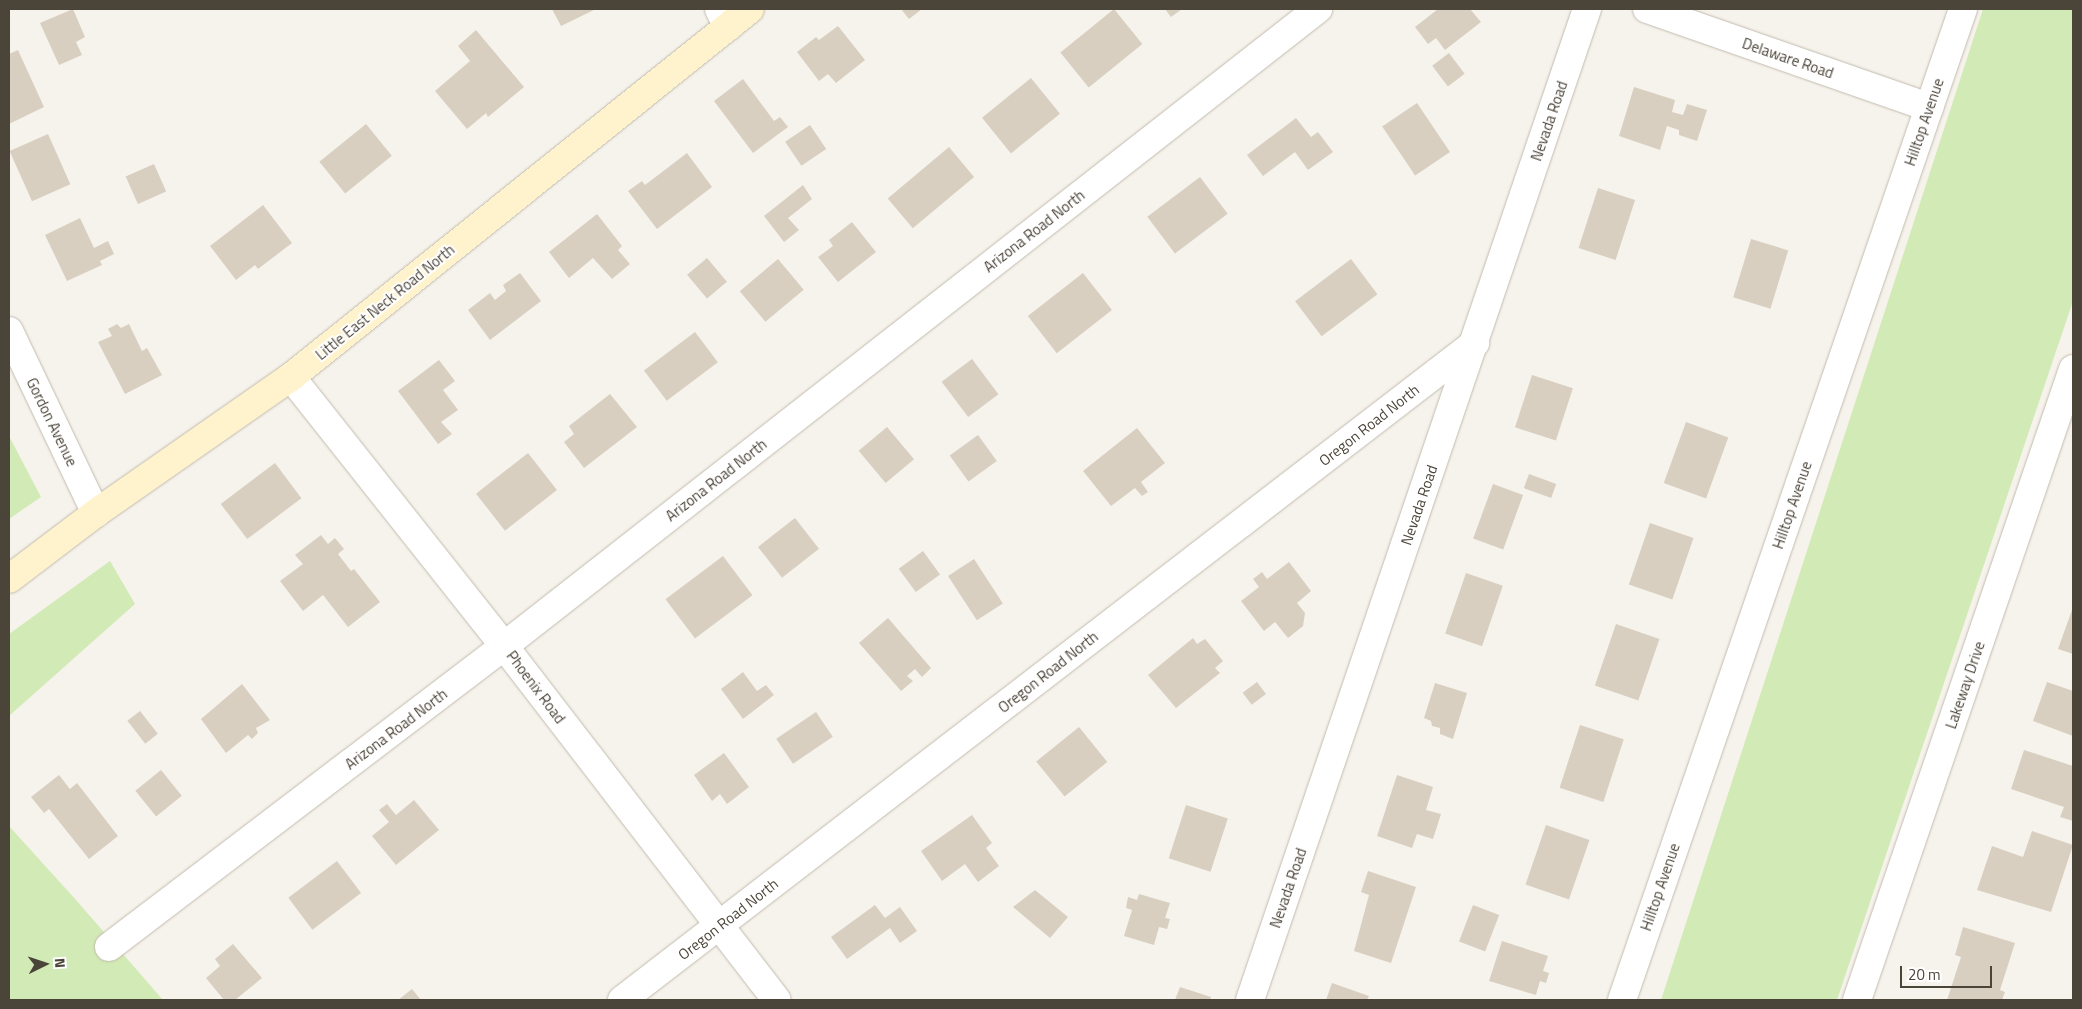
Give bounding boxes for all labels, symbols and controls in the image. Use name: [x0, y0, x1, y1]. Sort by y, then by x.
street label: Delaware Road: [1740, 34, 1836, 82]
street label: Hilltop Avenue: [1901, 76, 1947, 168]
street label: Nevada Road: [1527, 79, 1571, 163]
street label: Arizona Road North: [980, 186, 1088, 276]
street label: Little East Neck Road North: [312, 240, 458, 364]
street label: Gordon Avenue: [23, 375, 81, 469]
street label: Oregon Road North: [1315, 380, 1423, 470]
street label: Arizona Road North: [662, 435, 770, 525]
street label: Hilltop Avenue: [1769, 459, 1815, 551]
street label: Nevada Road: [1397, 463, 1441, 547]
street label: Oregon Road North: [994, 627, 1102, 717]
street label: Lakeway Drive: [1942, 639, 1988, 731]
street label: Phoenix Road: [503, 647, 569, 727]
street label: Arizona Road North: [341, 685, 451, 773]
street label: Hilltop Avenue: [1637, 841, 1683, 933]
street label: Nevada Road: [1266, 846, 1310, 930]
street label: Oregon Road North: [674, 874, 782, 964]
north arrow: [20, 939, 70, 989]
scale bar: [1902, 956, 1994, 988]
text: N: [50, 957, 71, 968]
text: 20 m: [1908, 963, 1941, 986]

